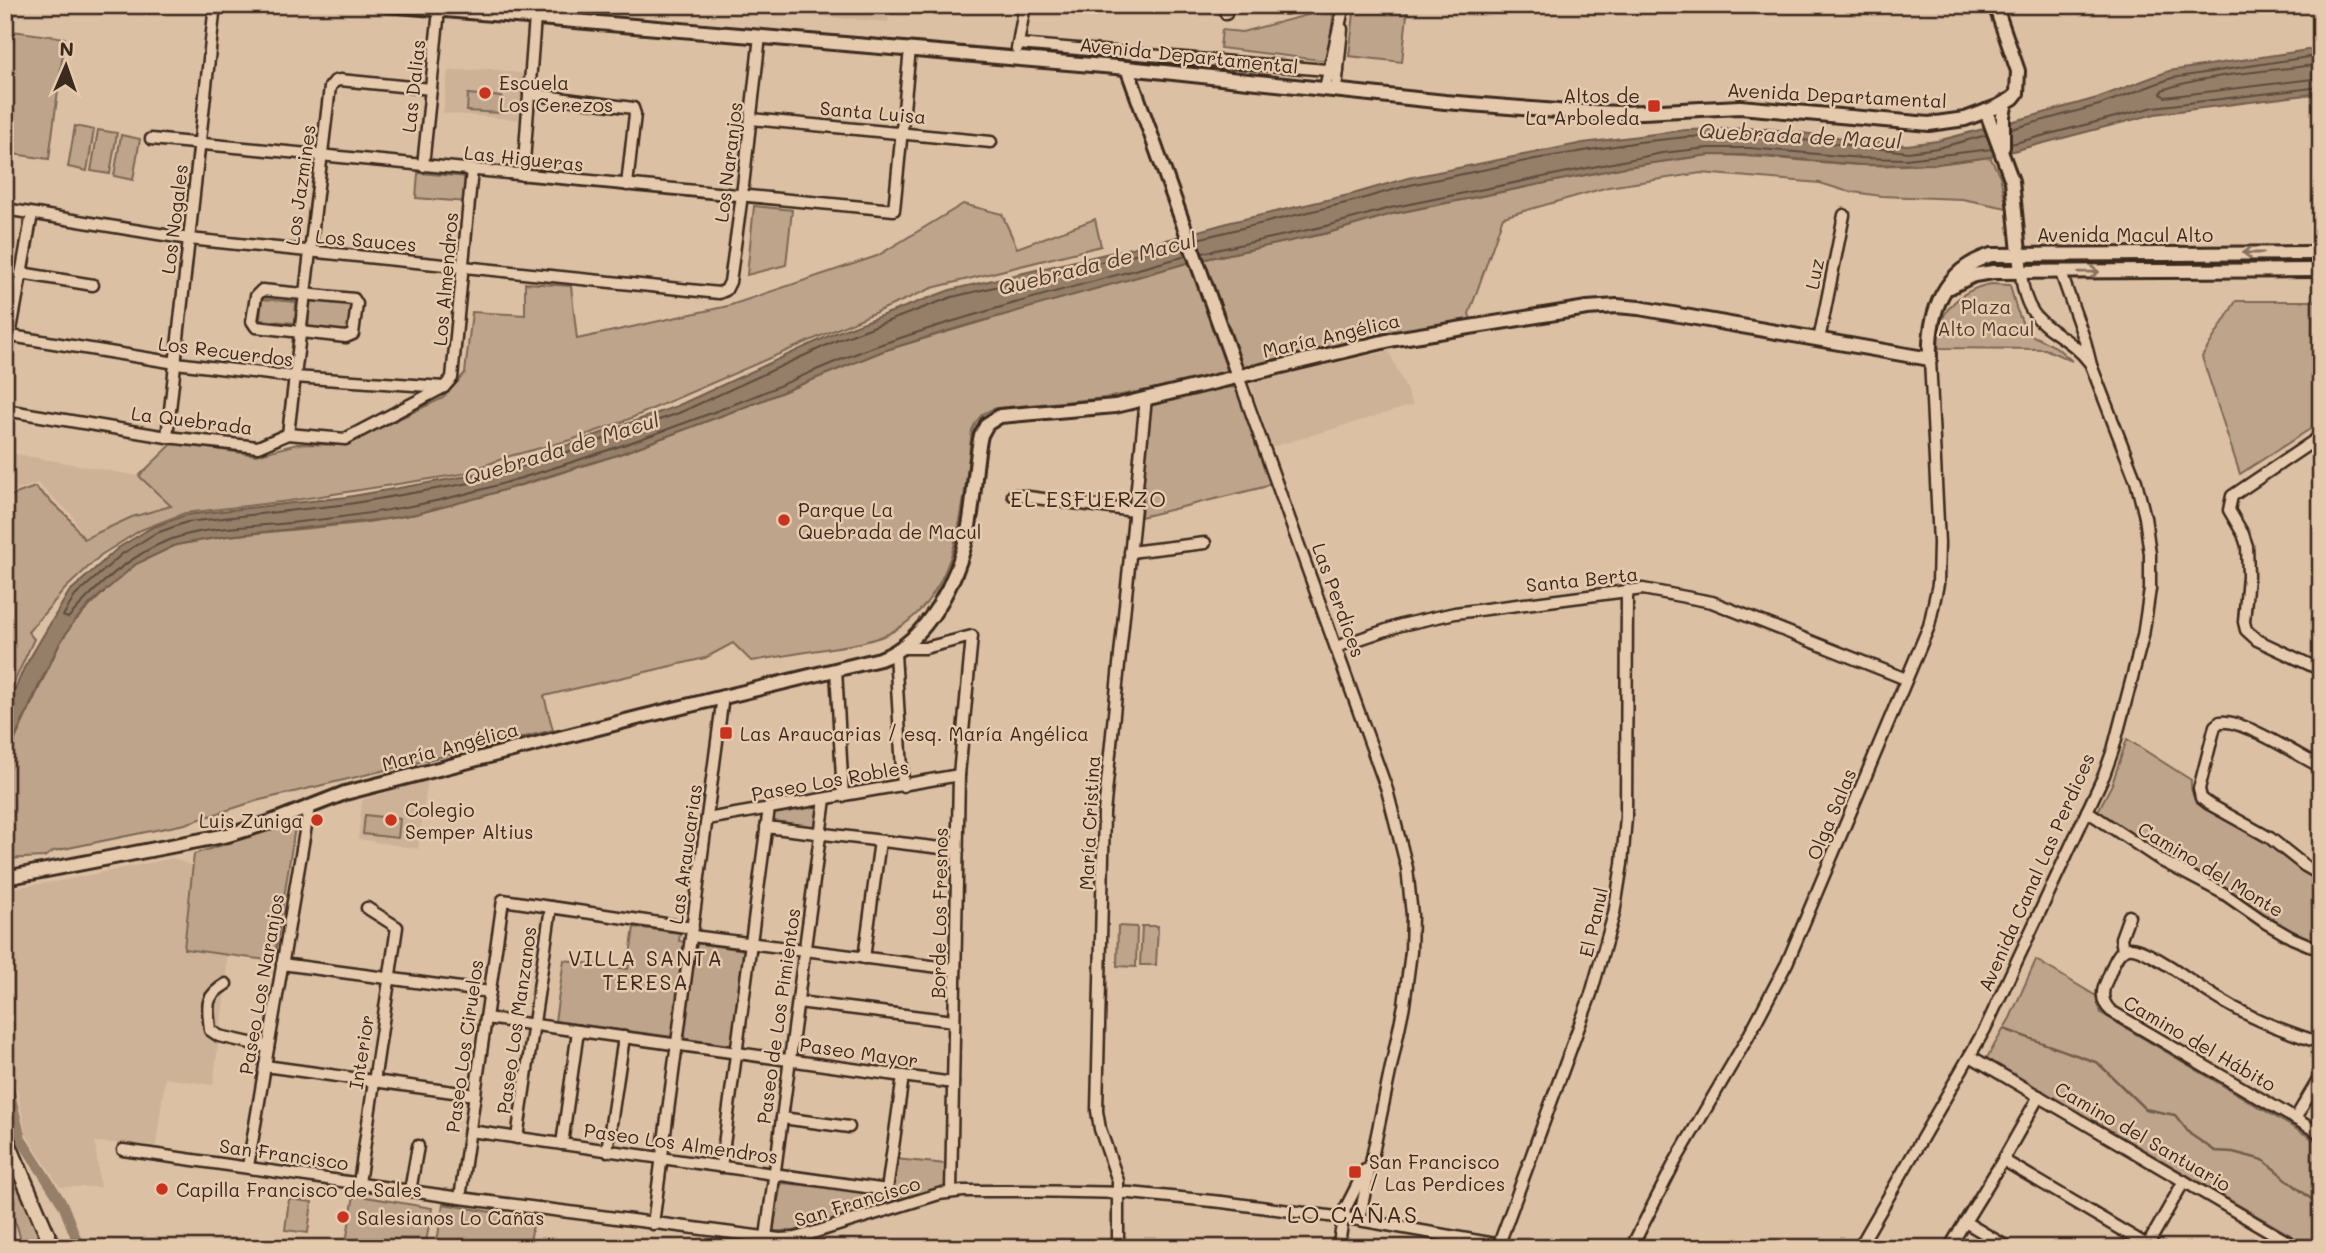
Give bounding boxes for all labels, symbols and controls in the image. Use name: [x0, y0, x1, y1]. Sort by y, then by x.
street label: Avenida Departamental: [1078, 31, 1300, 79]
north arrow: [32, 32, 102, 102]
text: N: [59, 36, 74, 61]
street label: Las Dalias: [396, 38, 430, 134]
place label: Escuela Los Cerezos: [499, 70, 613, 117]
street label: Avenida Departamental: [1727, 77, 1947, 113]
place label: Altos de La Arboleda: [1526, 83, 1640, 130]
marker: Escuela Los Cerezos: [477, 85, 493, 101]
street label: Santa Luisa: [819, 95, 927, 129]
marker: Altos de La Arboleda: [1646, 98, 1662, 114]
street label: Los Naranjos: [708, 100, 748, 224]
water label: Quebrada de Macul: [1698, 116, 1903, 154]
street label: Los Jazmines: [279, 123, 321, 247]
street label: Las Higueras: [463, 139, 585, 177]
street label: Los Nogales: [155, 163, 193, 275]
street label: Los Almendros: [427, 211, 463, 347]
street label: Avenida Macul Alto: [2037, 222, 2213, 247]
street label: Los Sauces: [314, 223, 418, 257]
water label: Quebrada de Macul: [995, 225, 1199, 301]
one-way arrow: [2241, 246, 2264, 260]
street label: Luz: [1799, 256, 1829, 292]
one-way arrow: [2077, 266, 2100, 279]
park label: Plaza Alto Macul: [1938, 294, 2034, 341]
street label: María Angélica: [1260, 307, 1402, 363]
street label: Los Recuerdos: [157, 330, 295, 372]
street label: La Quebrada: [130, 400, 254, 440]
water label: Quebrada de Macul: [460, 405, 663, 491]
district label: EL ESFUERZO: [1010, 485, 1168, 512]
place label: Parque La Quebrada de Macul: [798, 497, 982, 544]
marker: Parque La Quebrada de Macul: [776, 512, 792, 528]
street label: Las Perdices: [1307, 539, 1371, 661]
street label: Santa Berta: [1525, 561, 1639, 597]
street label: María Angélica: [379, 716, 521, 776]
place label: Las Araucarias / esq. María Angélica: [740, 721, 1089, 746]
marker: Las Araucarias / esq. María Angélica: [718, 725, 734, 741]
street label: Avenida Canal Las Perdices: [1972, 749, 2100, 995]
street label: Paseo Los Robles: [749, 754, 911, 806]
street label: María Cristina: [1073, 755, 1105, 891]
street label: Olga Salas: [1801, 764, 1861, 864]
street label: Las Araucarias: [663, 782, 707, 926]
place label: Colegio Semper Altius: [405, 797, 533, 844]
place label: Luis Zuniga: [199, 808, 303, 833]
marker: Luis Zuniga: [309, 812, 325, 828]
marker: Colegio Semper Altius: [383, 812, 399, 828]
street label: Camino del Monte: [2133, 816, 2289, 922]
street label: Borde Los Fresnos: [925, 827, 953, 999]
street label: El Panul: [1573, 885, 1613, 959]
street label: Paseo Los Naranjos: [233, 892, 289, 1076]
street label: Paseo de Los Pimientos: [750, 906, 806, 1126]
street label: Paseo Los Manzanos: [490, 925, 542, 1115]
district label: VILLA SANTA TERESA: [568, 944, 724, 995]
street label: Paseo Los Ciruelos: [439, 958, 489, 1134]
street label: Camino del Hábito: [2119, 989, 2281, 1097]
street label: Interior: [343, 1013, 379, 1091]
street label: Paseo Mayor: [798, 1031, 920, 1073]
street label: Camino del Santuario: [2051, 1075, 2235, 1197]
street label: Paseo Los Almendros: [582, 1117, 780, 1169]
street label: San Francisco: [218, 1133, 350, 1175]
place label: San Francisco / Las Perdices: [1369, 1149, 1505, 1196]
marker: San Francisco / Las Perdices: [1347, 1164, 1363, 1180]
street label: San Francisco: [791, 1170, 923, 1232]
place label: Capilla Francisco de Sales: [176, 1177, 422, 1202]
marker: Capilla Francisco de Sales: [154, 1181, 170, 1197]
district label: LO CAÑAS: [1287, 1199, 1419, 1229]
place label: Salesianos Lo Cañas: [357, 1205, 544, 1230]
marker: Salesianos Lo Cañas: [335, 1209, 351, 1225]

